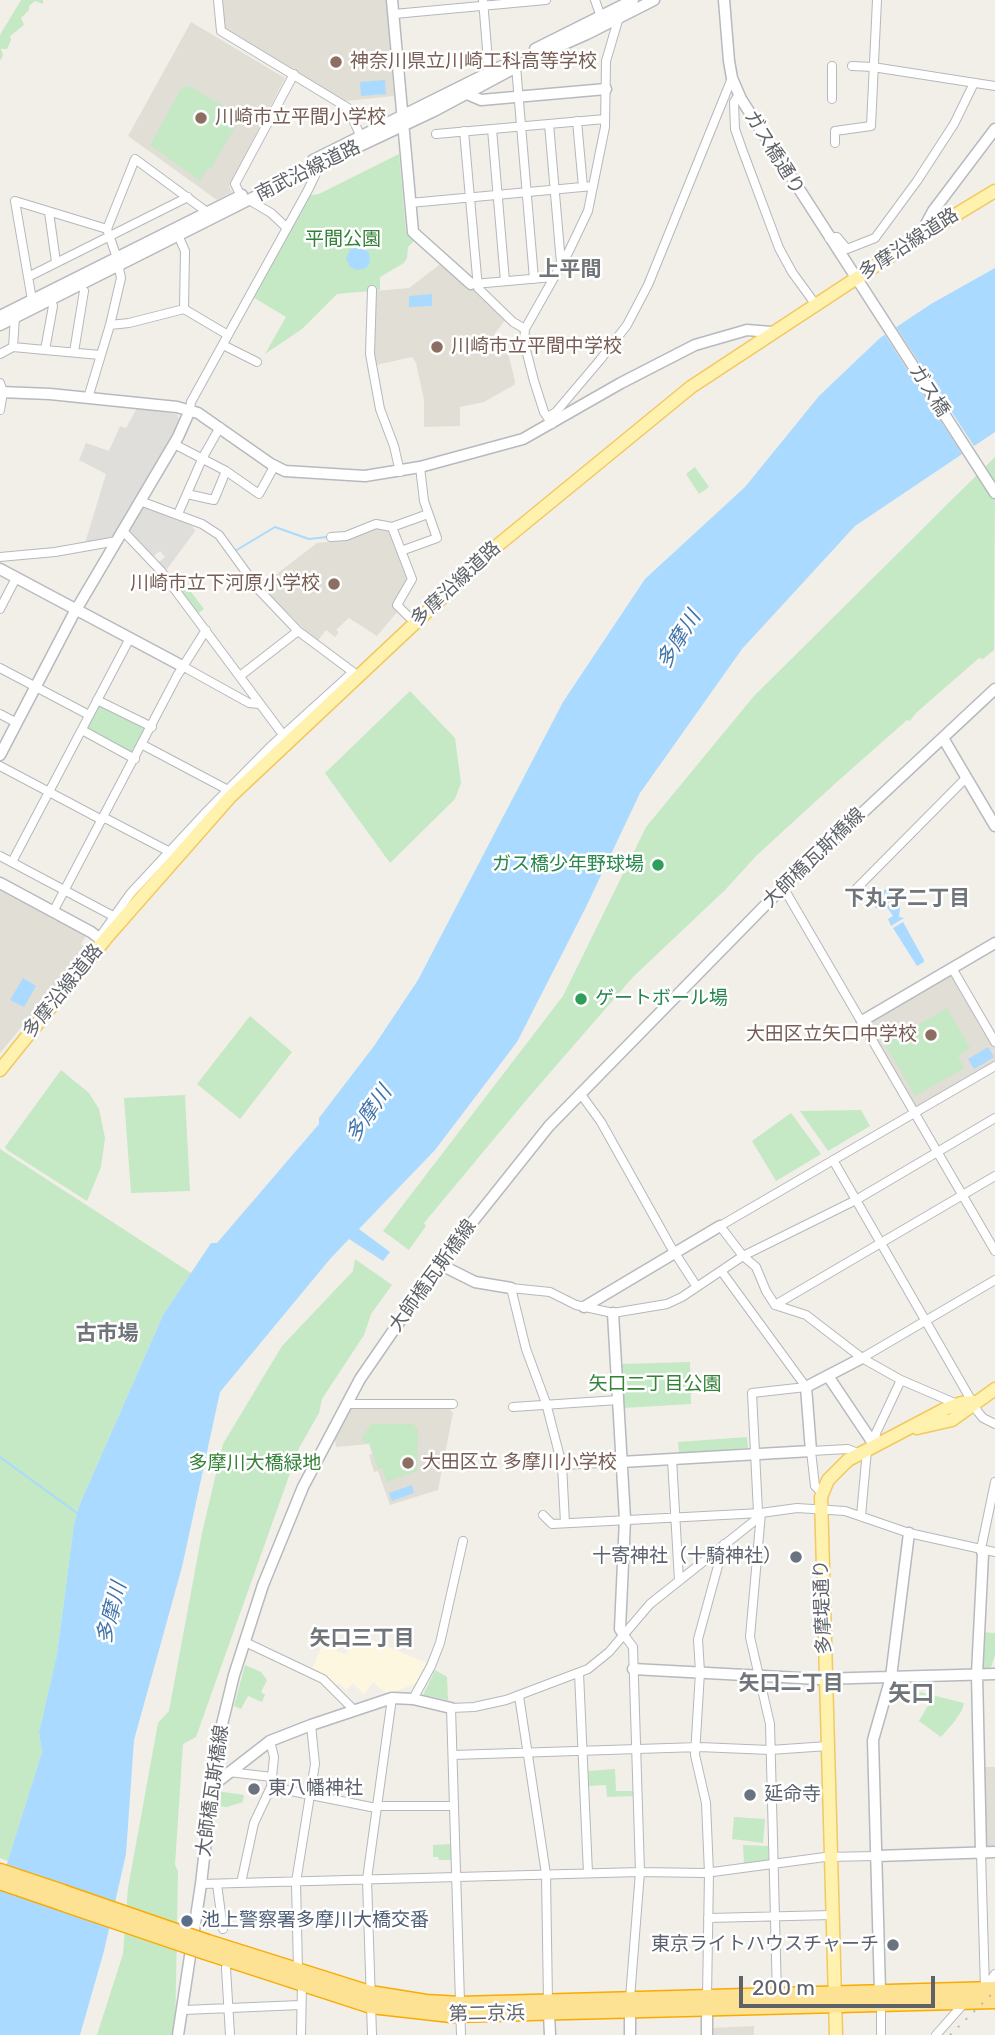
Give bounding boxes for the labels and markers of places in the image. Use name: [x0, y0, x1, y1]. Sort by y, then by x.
place label: 神奈川県立川崎工科高等学校: [350, 51, 597, 73]
marker: 神奈川県立川崎工科高等学校: [328, 54, 344, 70]
place label: 川崎市立平間小学校: [215, 107, 386, 129]
marker: 川崎市立平間小学校: [193, 110, 209, 126]
place label: 川崎市立平間中学校: [451, 336, 622, 358]
marker: 川崎市立平間中学校: [429, 339, 445, 355]
place label: 川崎市立下河原小学校: [130, 573, 320, 595]
marker: 川崎市立下河原小学校: [326, 576, 342, 592]
place label: ガス橋少年野球場: [492, 854, 644, 876]
marker: ガス橋少年野球場: [650, 857, 666, 873]
place label: ゲートボール場: [595, 988, 728, 1010]
marker: ゲートボール場: [573, 991, 589, 1007]
place label: 大田区立矢口中学校: [746, 1024, 917, 1046]
marker: 大田区立矢口中学校: [923, 1027, 939, 1043]
place label: 大田区立 多摩川小学校: [422, 1452, 617, 1474]
marker: 大田区立 多摩川小学校: [400, 1455, 416, 1471]
place label: 十寄神社（十騎神社）: [592, 1546, 782, 1568]
marker: 十寄神社（十騎神社）: [788, 1549, 804, 1565]
place label: 東八幡神社: [268, 1778, 363, 1800]
marker: 東八幡神社: [246, 1781, 262, 1797]
place label: 延命寺: [764, 1784, 821, 1806]
marker: 延命寺: [742, 1787, 758, 1803]
place label: 池上警察署多摩川大橋交番: [201, 1910, 429, 1932]
marker: 池上警察署多摩川大橋交番: [179, 1913, 195, 1929]
place label: 東京ライトハウスチャーチ: [651, 1934, 879, 1956]
marker: 東京ライトハウスチャーチ: [885, 1937, 901, 1953]

